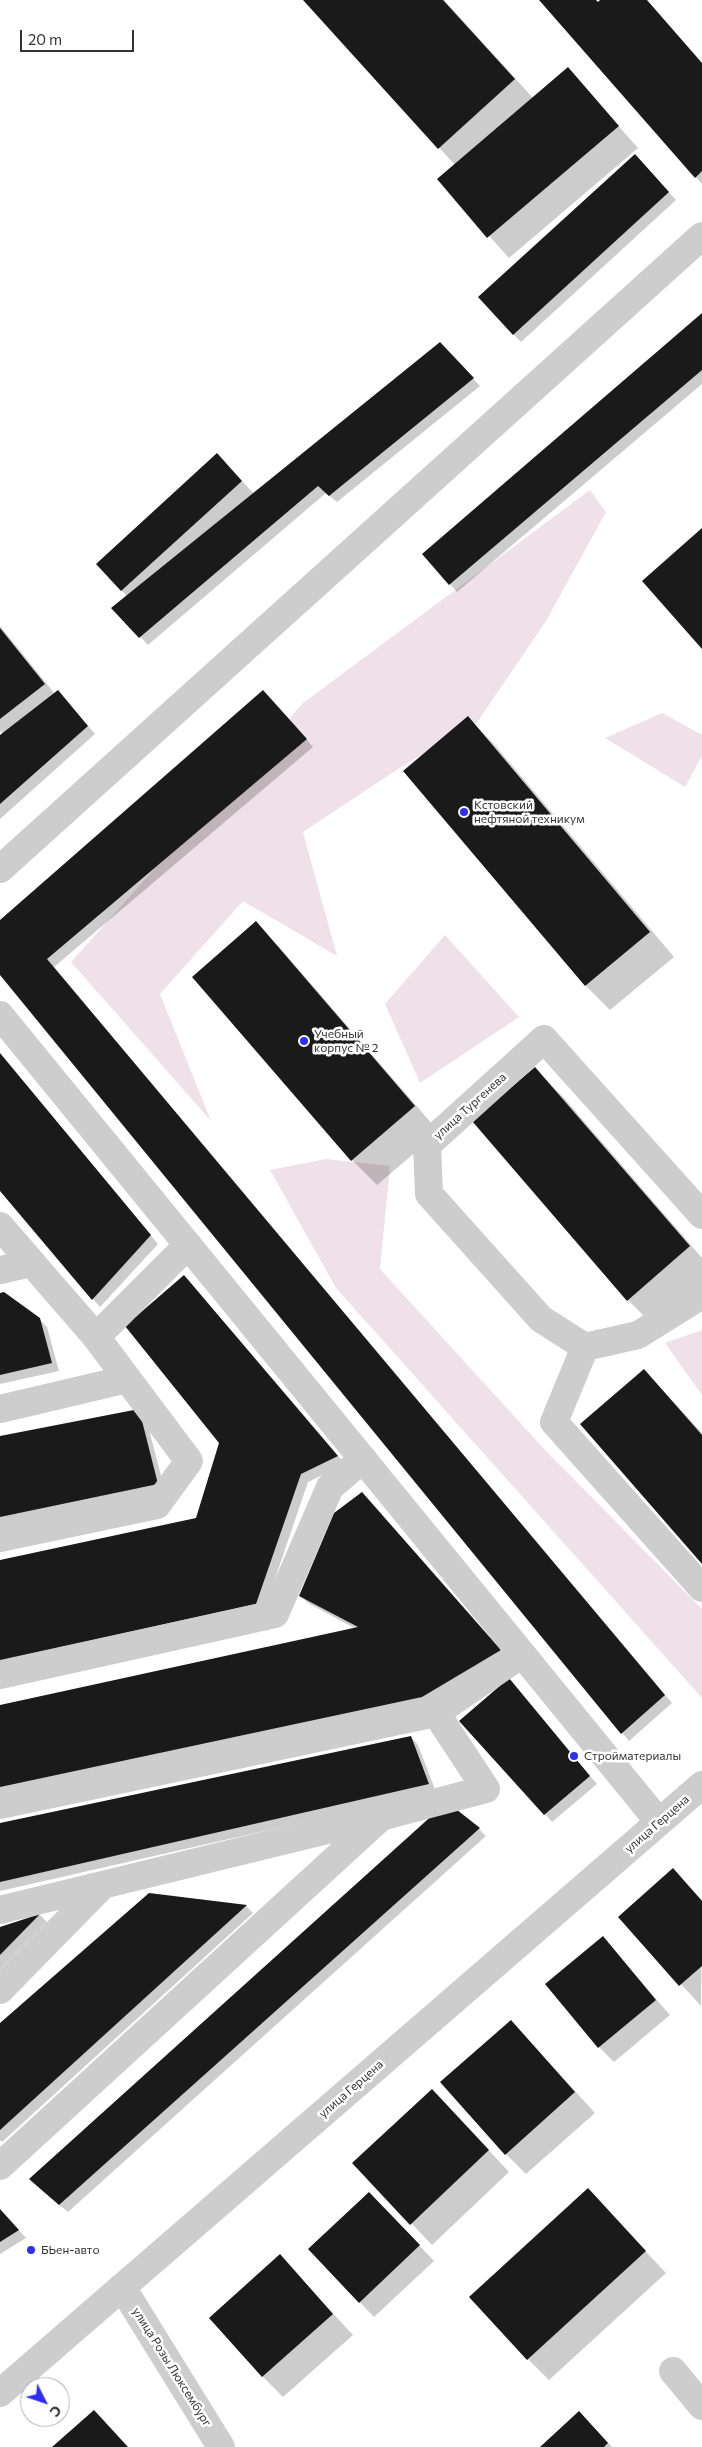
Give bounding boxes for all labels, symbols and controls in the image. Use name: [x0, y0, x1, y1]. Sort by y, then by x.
scale bar: [22, 20, 136, 52]
text: 20 m: [28, 30, 62, 48]
place label: Кстовский нефтяной техникум: [474, 798, 585, 826]
marker: Кстовский нефтяной техникум: [458, 806, 470, 818]
place label: Учебный корпус № 2: [314, 1027, 378, 1055]
marker: Учебный корпус № 2: [298, 1035, 310, 1047]
street label: улица Тургенева: [431, 1070, 509, 1142]
place label: Стройматериалы: [584, 1749, 681, 1763]
marker: Стройматериалы: [568, 1750, 580, 1762]
street label: улица Герцена: [622, 1792, 692, 1856]
street label: улица Герцена: [316, 2057, 386, 2121]
place label: БЬен-авто: [41, 2243, 100, 2257]
marker: БЬен-авто: [25, 2244, 37, 2256]
street label: улица Розы Люксембург: [129, 2305, 215, 2429]
north arrow: [20, 2377, 70, 2427]
text: С: [46, 2402, 66, 2421]

